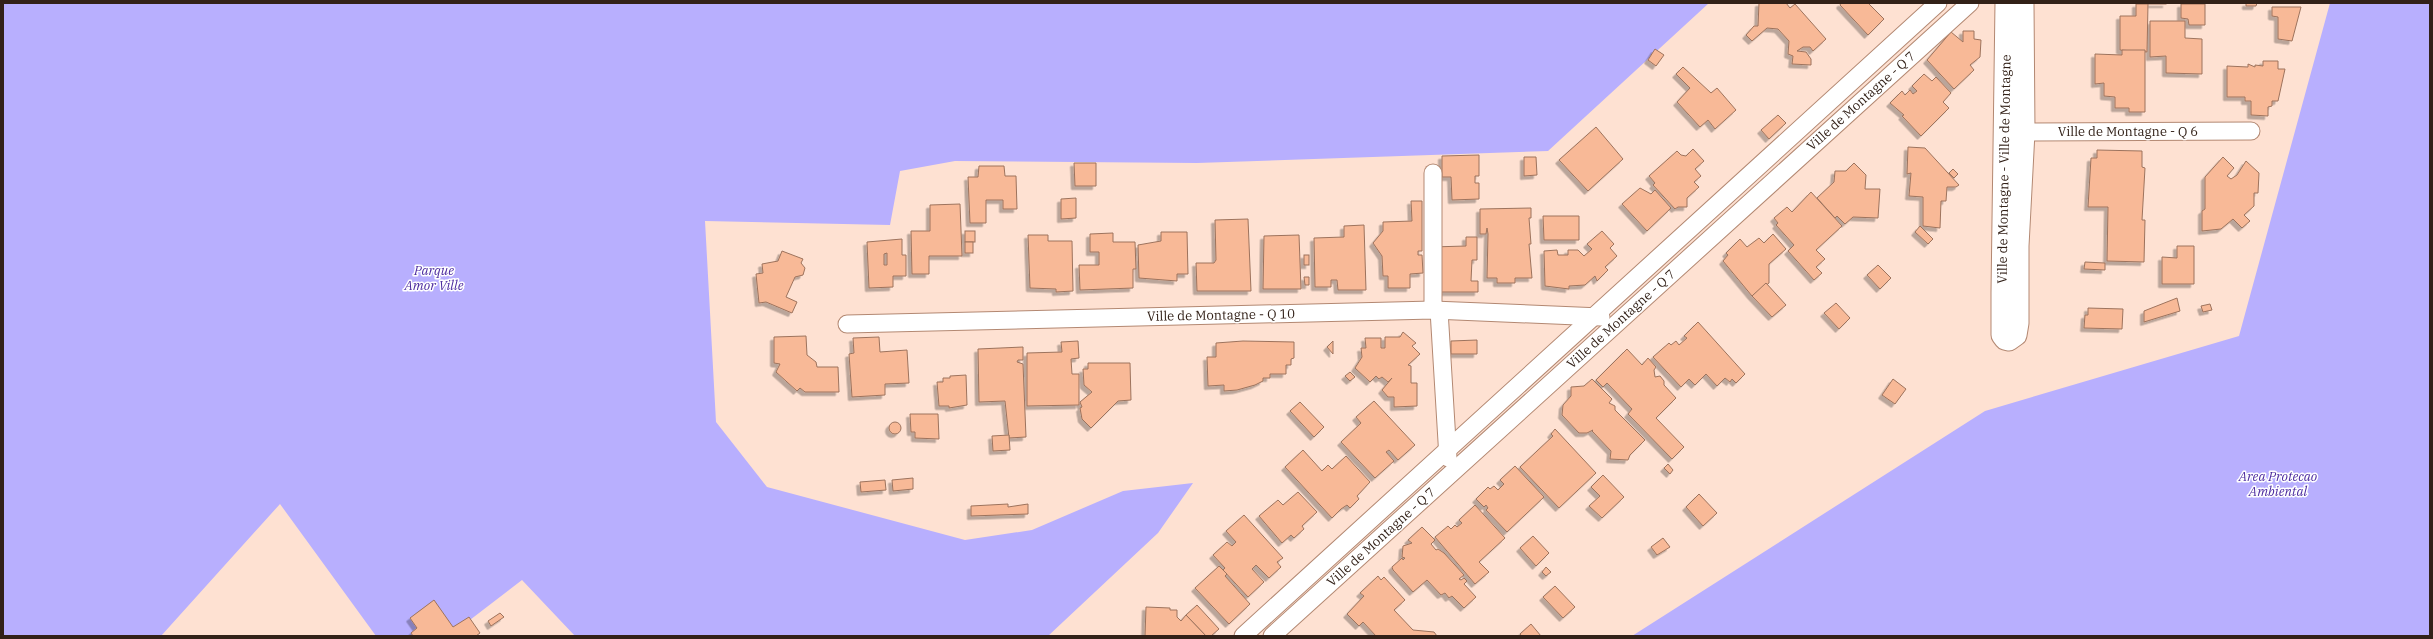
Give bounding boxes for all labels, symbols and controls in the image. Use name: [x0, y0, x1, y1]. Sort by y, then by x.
street label: Ville de Montagne - Q 7: [1803, 48, 1919, 154]
street label: Ville de Montagne - Ville de Montagne: [1994, 54, 2015, 284]
street label: Ville de Montagne - Q 6: [2058, 123, 2198, 140]
park label: Parque Amor Ville: [404, 262, 464, 294]
street label: Ville de Montagne - Q 7: [1563, 266, 1679, 372]
street label: Ville de Montagne - Q 10: [1147, 305, 1295, 325]
park label: Area Protecao Ambiental: [2238, 468, 2317, 500]
street label: Ville de Montagne - Q 7: [1323, 484, 1439, 590]

